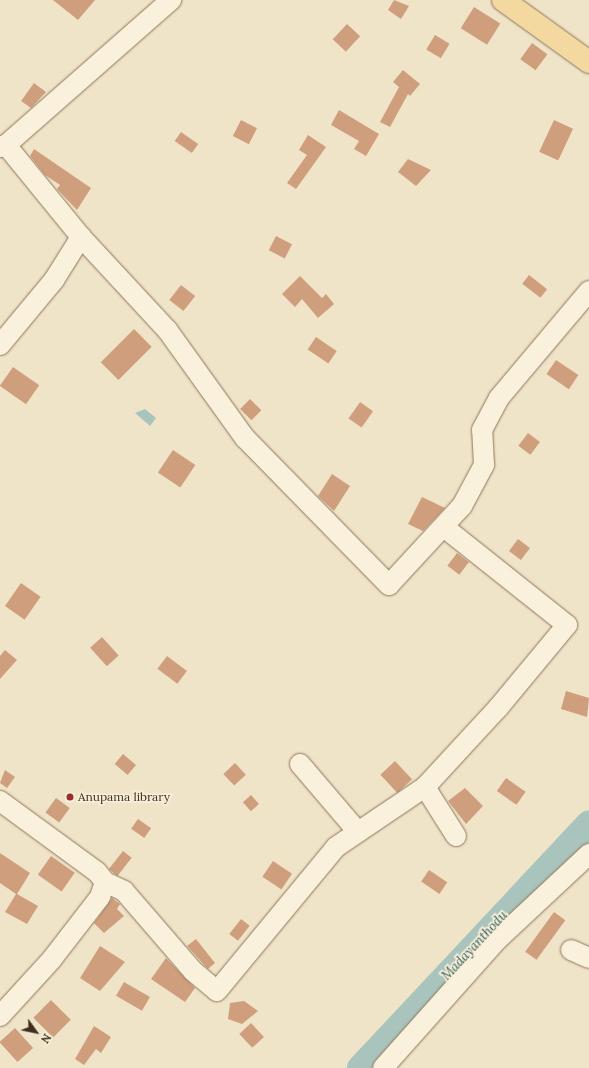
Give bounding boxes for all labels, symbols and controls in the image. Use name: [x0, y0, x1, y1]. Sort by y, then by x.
place label: Anupama library: [78, 790, 170, 804]
marker: Anupama library: [65, 792, 75, 802]
water label: Madayanthodu: [439, 908, 511, 984]
north arrow: [16, 1012, 56, 1052]
text: N: [38, 1031, 54, 1046]

